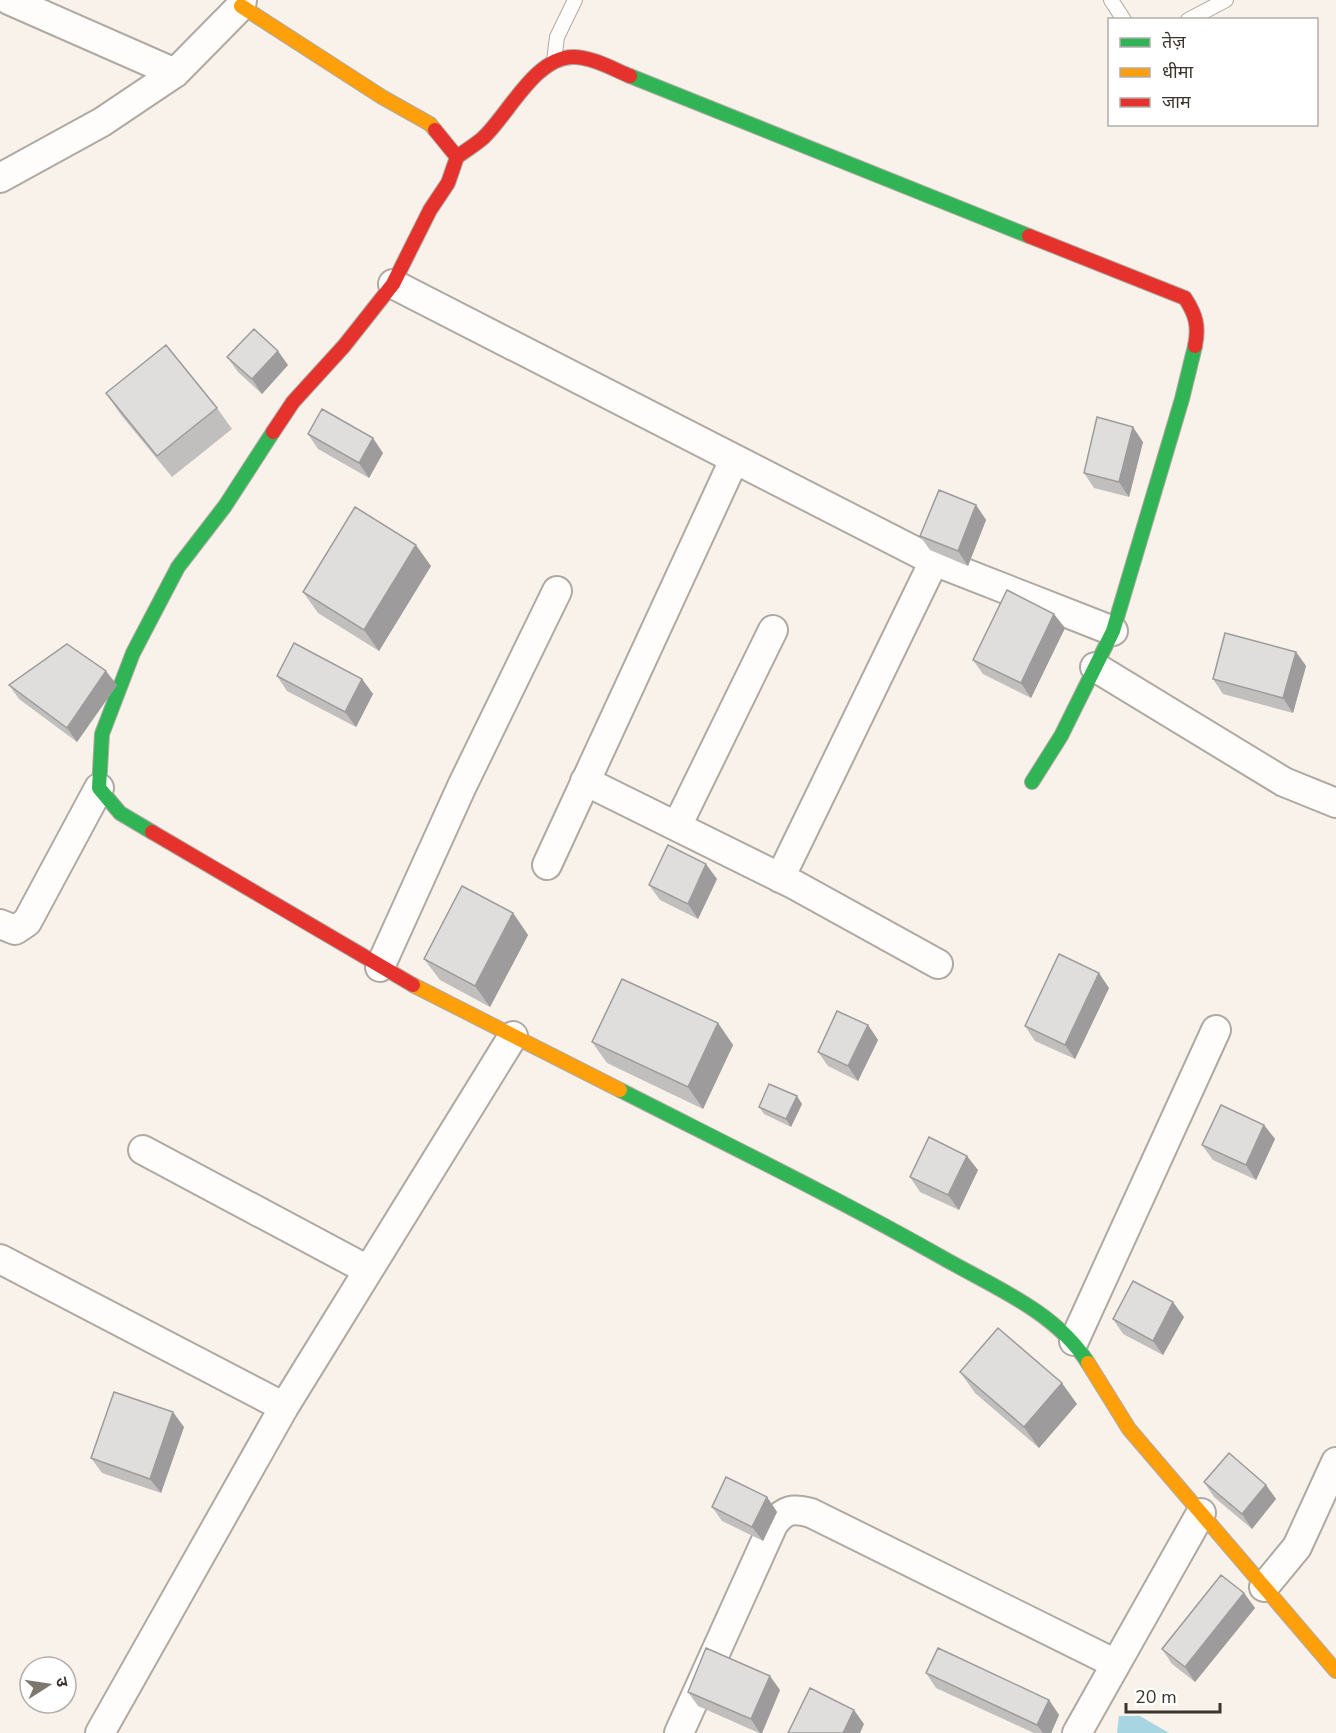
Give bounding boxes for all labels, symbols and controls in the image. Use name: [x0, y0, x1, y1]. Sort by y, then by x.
legend: [1108, 18, 1318, 126]
text: तेज़: [1162, 30, 1186, 54]
text: धीमा: [1162, 60, 1193, 84]
text: जाम: [1162, 90, 1192, 114]
north arrow: [18, 1655, 78, 1715]
text: उ: [50, 1675, 74, 1690]
scale bar: [1126, 1676, 1220, 1714]
text: 20 m: [1135, 1685, 1177, 1709]

